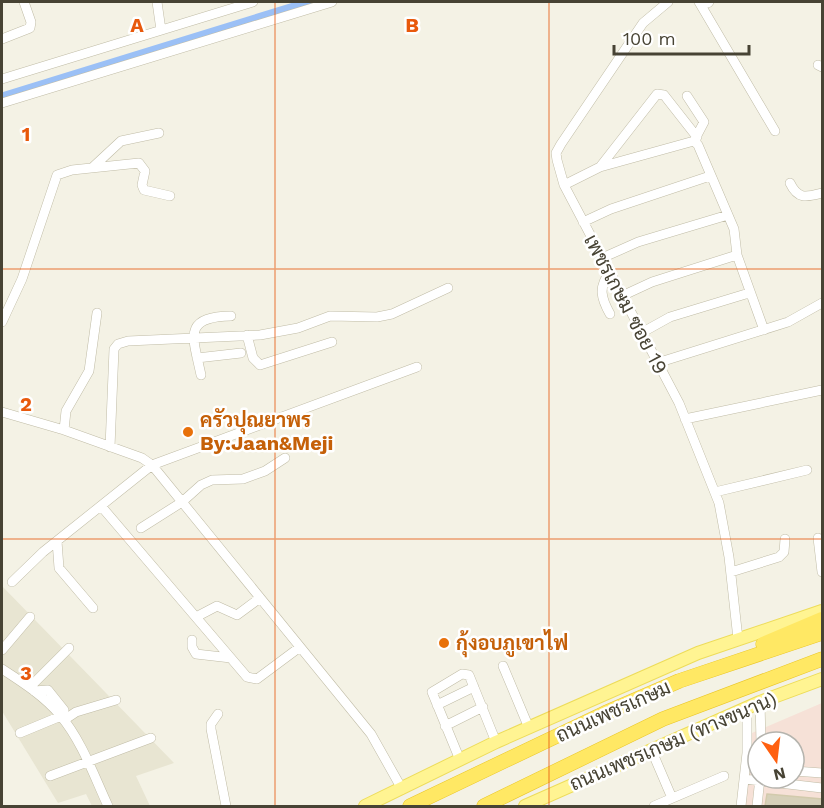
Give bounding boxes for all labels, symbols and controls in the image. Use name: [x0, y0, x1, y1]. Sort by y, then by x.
text: A: [130, 13, 144, 37]
text: B: [405, 13, 419, 37]
scale bar: [614, 18, 749, 56]
text: 100 m: [623, 28, 676, 49]
text: 1: [22, 122, 30, 146]
street label: เพชรเกษม ซอย 19: [579, 230, 673, 378]
text: 2: [20, 392, 32, 416]
place label: ครัวปุณยาพร By:Jaan&Meji: [200, 407, 333, 455]
marker: ครัวปุณยาพร By:Jaan&Meji: [181, 425, 195, 439]
place label: กุ้งอบภูเขาไฟ: [456, 629, 568, 658]
marker: กุ้งอบภูเขาไฟ: [437, 636, 451, 650]
text: 3: [20, 661, 32, 685]
street label: ถนนเพชรเกษม: [552, 675, 674, 747]
street label: ถนนเพชรเกษม (ทางขนาน): [566, 686, 780, 796]
north arrow: [746, 730, 806, 790]
text: N: [771, 763, 788, 785]

